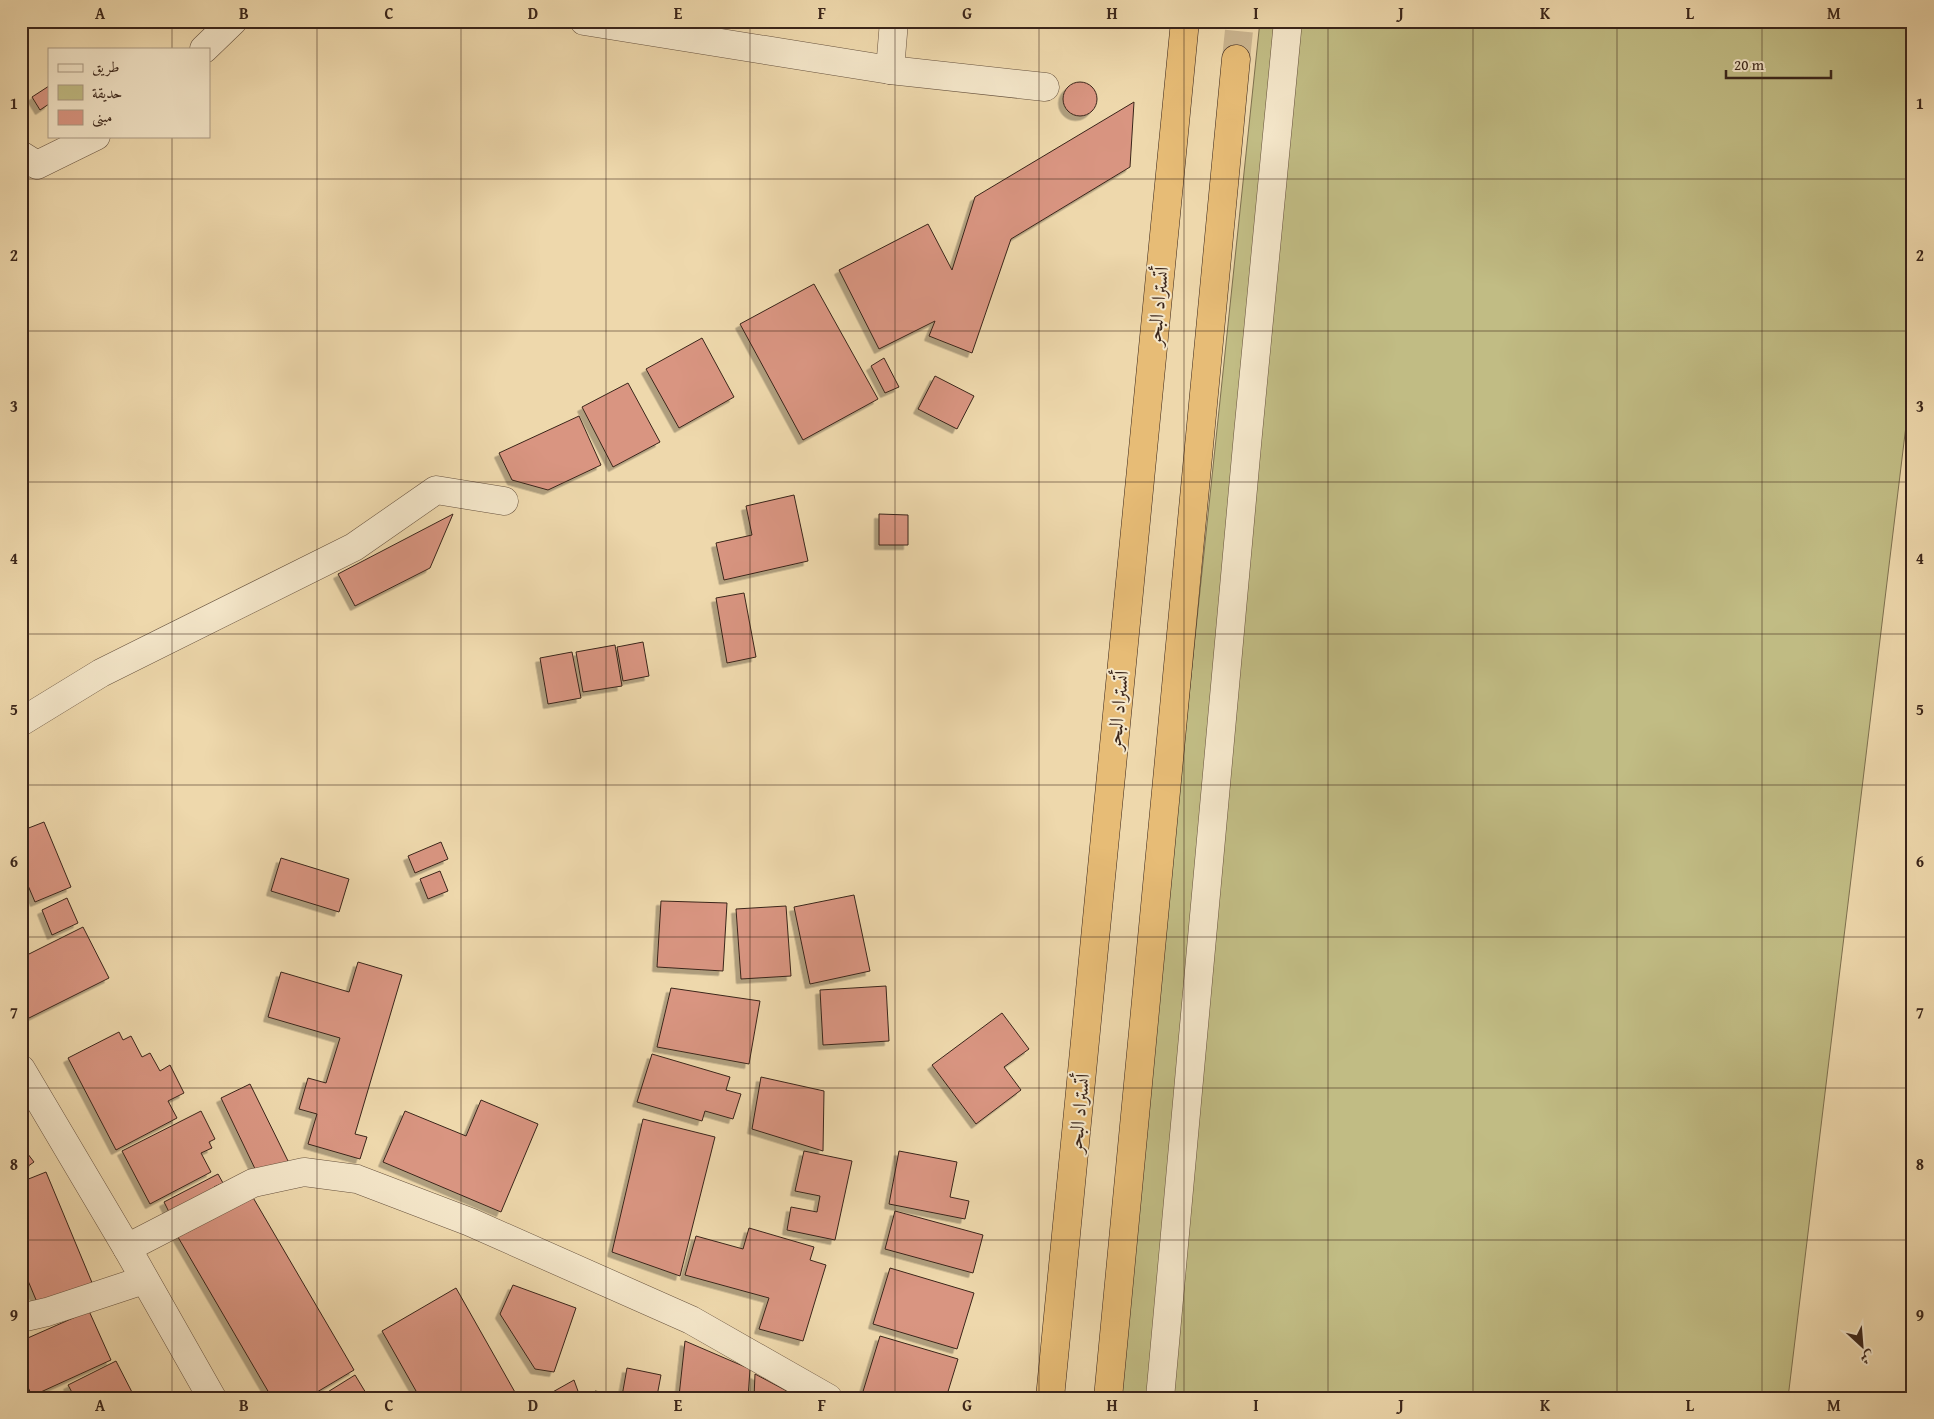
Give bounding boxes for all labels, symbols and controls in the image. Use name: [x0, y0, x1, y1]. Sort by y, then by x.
text: A: [95, 1, 106, 25]
text: B: [239, 1, 249, 25]
text: C: [384, 1, 394, 25]
text: D: [528, 1, 538, 25]
text: E: [674, 1, 683, 25]
text: F: [818, 1, 826, 25]
text: G: [962, 1, 972, 25]
text: H: [1106, 1, 1118, 25]
text: I: [1253, 1, 1259, 25]
text: J: [1395, 1, 1404, 25]
text: K: [1540, 1, 1551, 25]
text: L: [1686, 1, 1695, 25]
text: M: [1827, 1, 1841, 25]
legend: [48, 48, 210, 138]
scale bar: [1726, 48, 1832, 80]
text: 20 m: [1734, 54, 1765, 75]
text: طريق: [92, 56, 119, 77]
text: حديقة: [92, 82, 122, 103]
text: 1: [10, 91, 18, 115]
text: 1: [1916, 91, 1924, 115]
text: مبنى: [92, 106, 112, 128]
text: 2: [10, 243, 18, 267]
text: 2: [1916, 243, 1924, 267]
street label: أتستراد البحر: [1138, 265, 1176, 349]
text: 3: [10, 394, 18, 418]
text: 3: [1916, 394, 1924, 418]
text: 4: [10, 546, 18, 570]
text: 4: [1916, 546, 1924, 570]
street label: أتستراد البحر: [1098, 669, 1136, 753]
text: 5: [10, 697, 18, 721]
text: 5: [1916, 697, 1924, 721]
text: 6: [10, 849, 18, 873]
text: 6: [1916, 849, 1924, 873]
text: 7: [10, 1000, 18, 1024]
text: 7: [1916, 1000, 1924, 1024]
street label: أتستراد البحر: [1059, 1072, 1097, 1156]
text: 8: [10, 1152, 18, 1176]
text: 8: [1916, 1152, 1924, 1176]
text: 9: [10, 1303, 18, 1327]
text: 9: [1916, 1303, 1924, 1327]
north arrow: [1836, 1322, 1886, 1372]
text: ش: [1857, 1346, 1878, 1370]
text: A: [95, 1393, 106, 1417]
text: B: [239, 1393, 249, 1417]
text: C: [384, 1393, 394, 1417]
text: D: [528, 1393, 538, 1417]
text: E: [674, 1393, 683, 1417]
text: F: [818, 1393, 826, 1417]
text: G: [962, 1393, 972, 1417]
text: H: [1106, 1393, 1118, 1417]
text: I: [1253, 1393, 1259, 1417]
text: J: [1395, 1393, 1404, 1417]
text: K: [1540, 1393, 1551, 1417]
text: L: [1686, 1393, 1695, 1417]
text: M: [1827, 1393, 1841, 1417]

